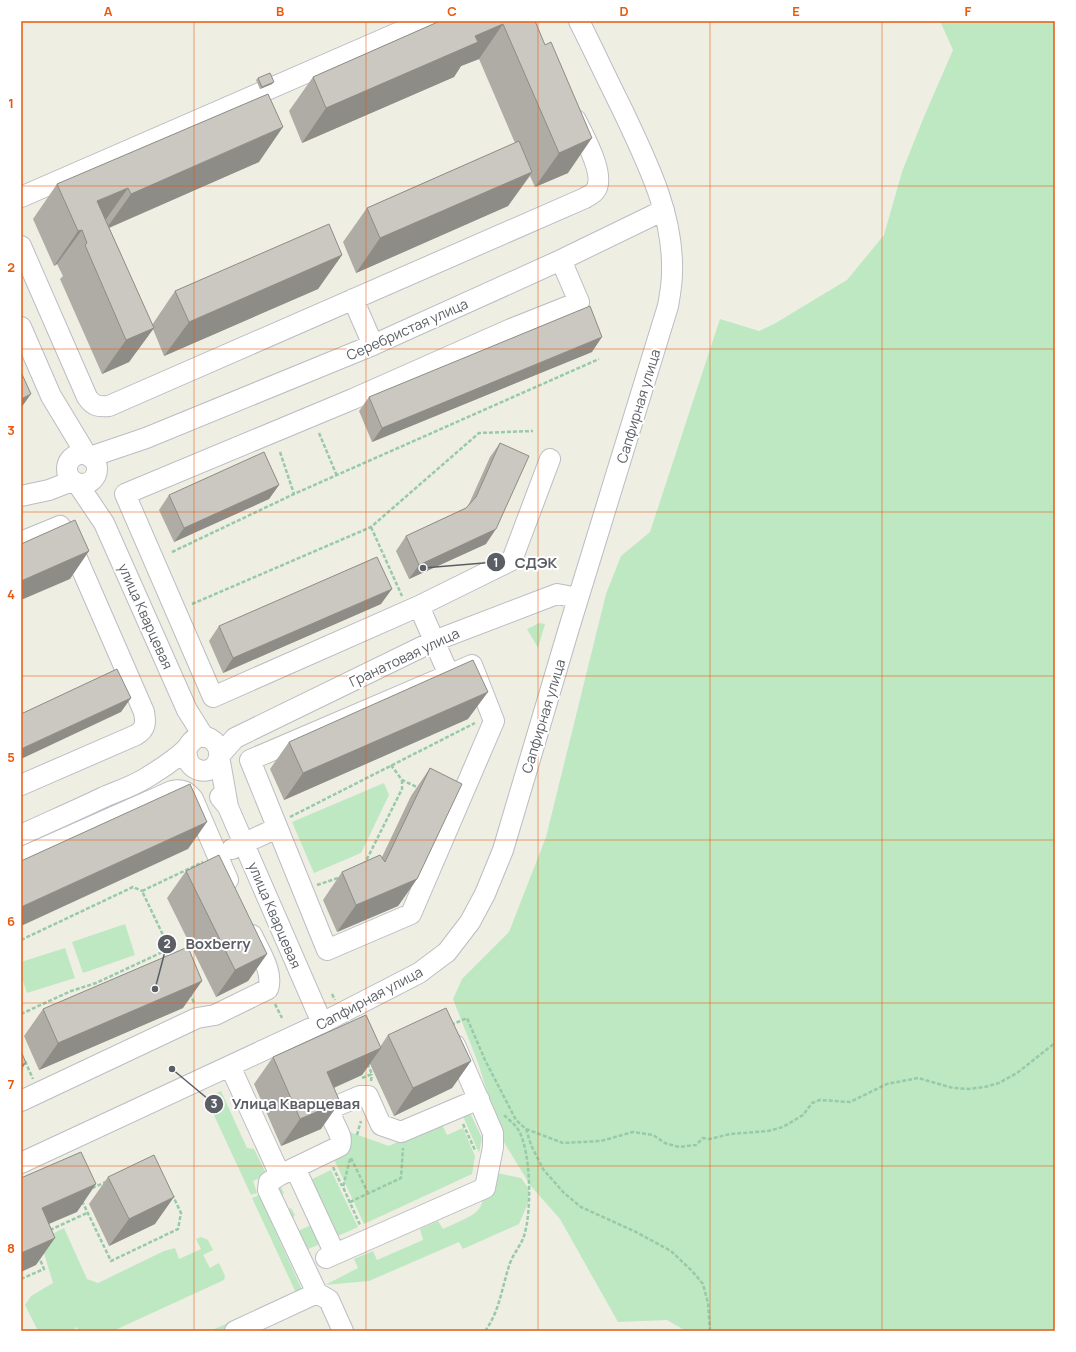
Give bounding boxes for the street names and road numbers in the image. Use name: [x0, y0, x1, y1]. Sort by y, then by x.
street label: Серебристая улица: [343, 294, 471, 364]
street label: Сапфирная улица: [612, 347, 664, 465]
street label: улица Кварцевая: [114, 560, 178, 672]
street label: Гранатовая улица: [346, 623, 462, 691]
street label: Сапфирная улица: [517, 657, 569, 775]
street label: улица Кварцевая: [244, 859, 306, 971]
street label: Сапфирная улица: [312, 962, 426, 1034]

